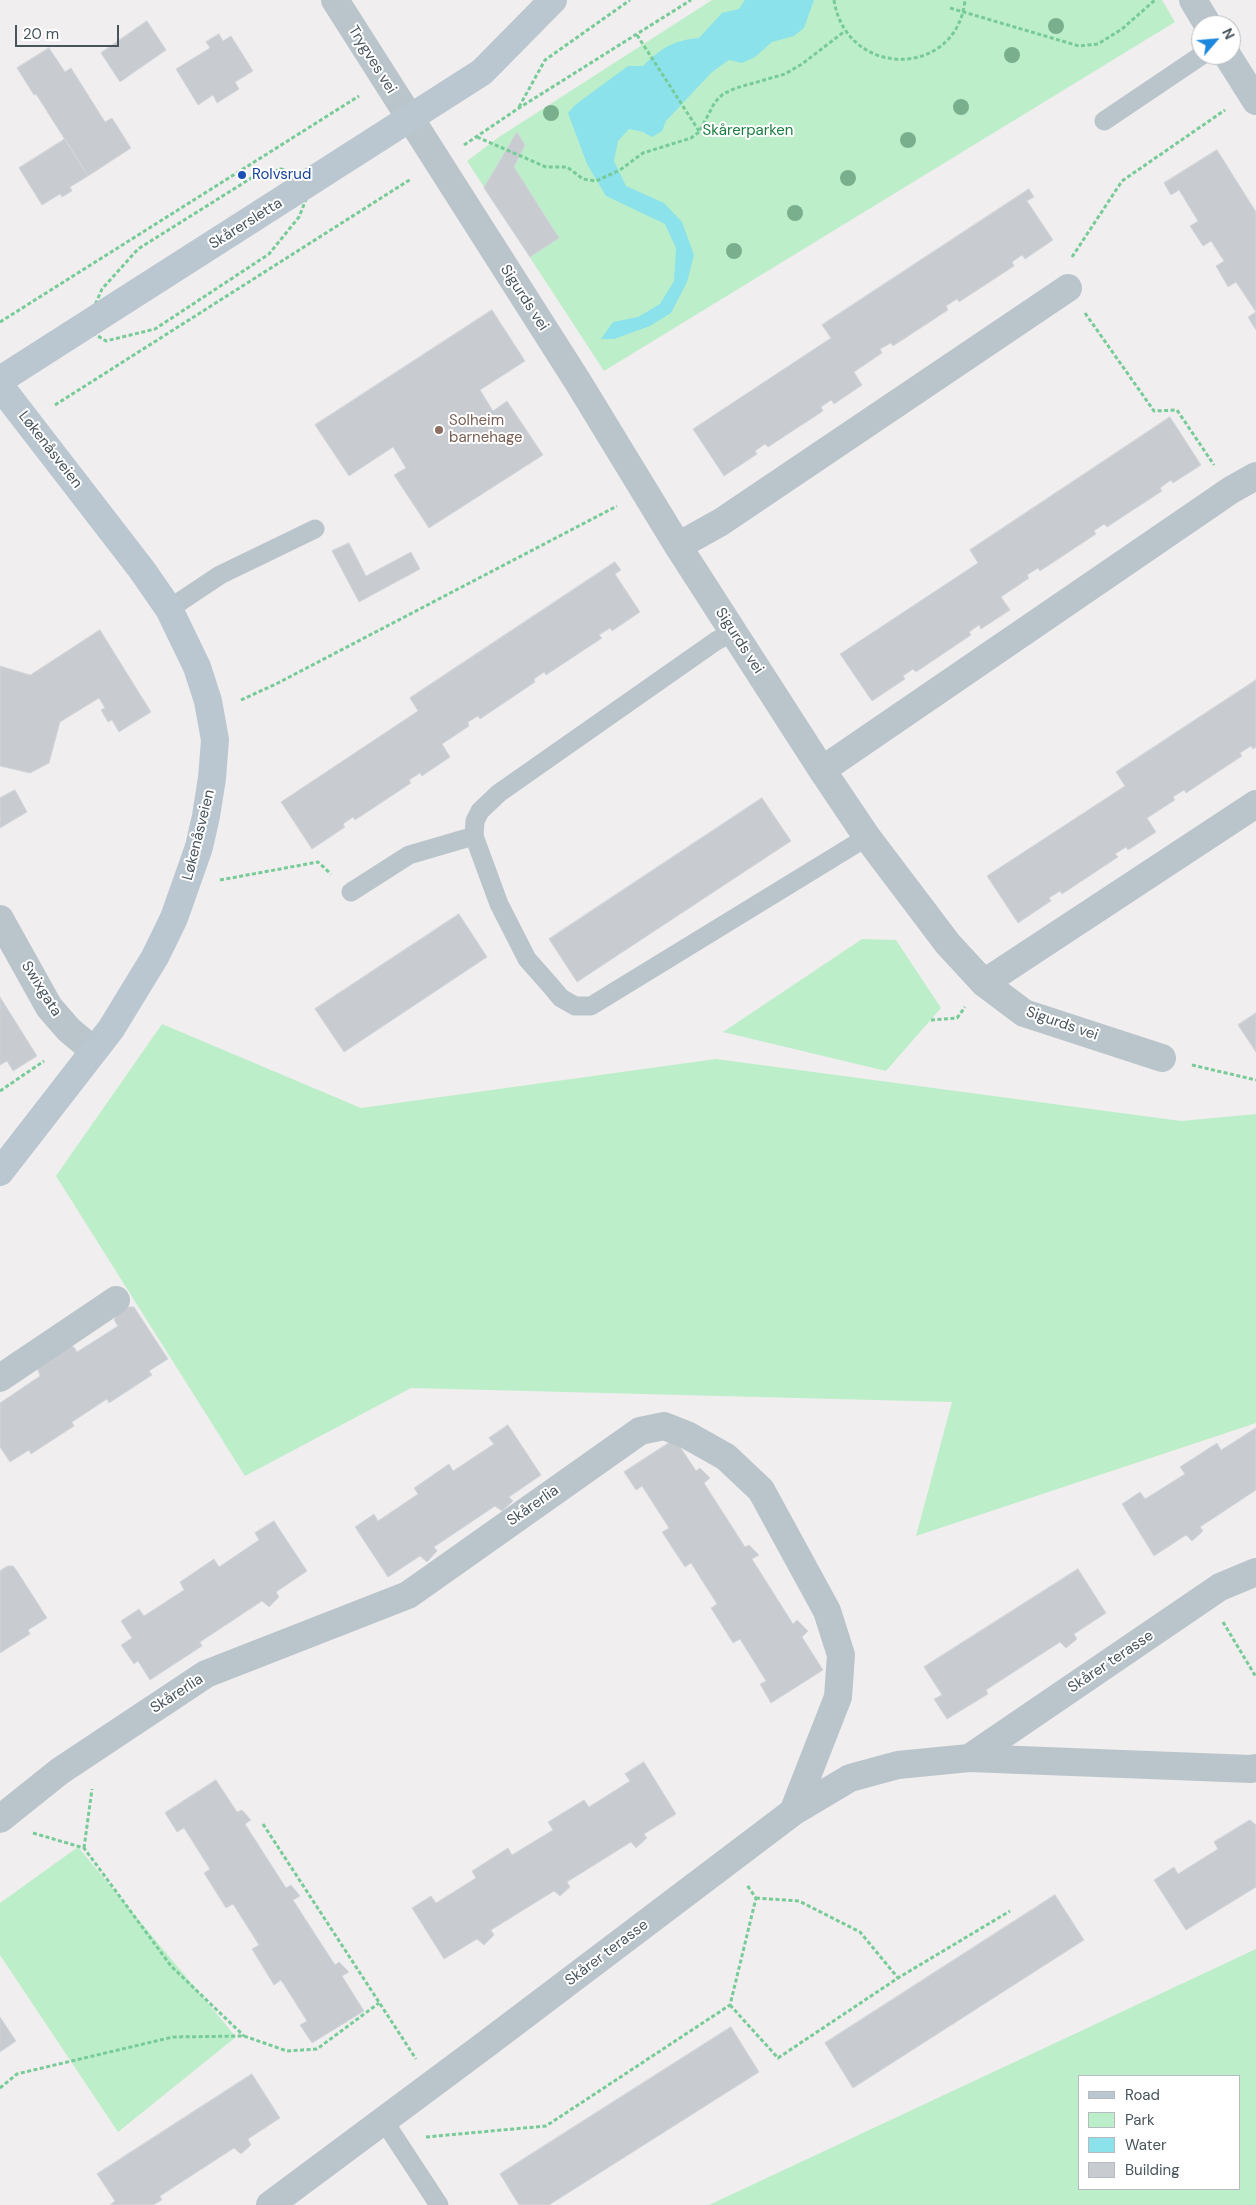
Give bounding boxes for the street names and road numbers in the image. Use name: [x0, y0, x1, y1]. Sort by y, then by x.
street label: Trygves vei: [344, 23, 400, 97]
street label: Skårersletta: [206, 194, 286, 254]
street label: Sigurds vei: [496, 262, 552, 334]
street label: Løkenåsveien: [14, 408, 86, 492]
street label: Sigurds vei: [711, 605, 767, 677]
street label: Løkenåsveien: [179, 788, 219, 882]
street label: Swixgata: [17, 958, 65, 1020]
street label: Sigurds vei: [1024, 1003, 1100, 1045]
street label: Skårerlia: [504, 1482, 562, 1530]
street label: Skårer terasse: [1065, 1627, 1157, 1697]
street label: Skårerlia: [147, 1670, 207, 1718]
street label: Skårer terasse: [562, 1916, 652, 1990]

